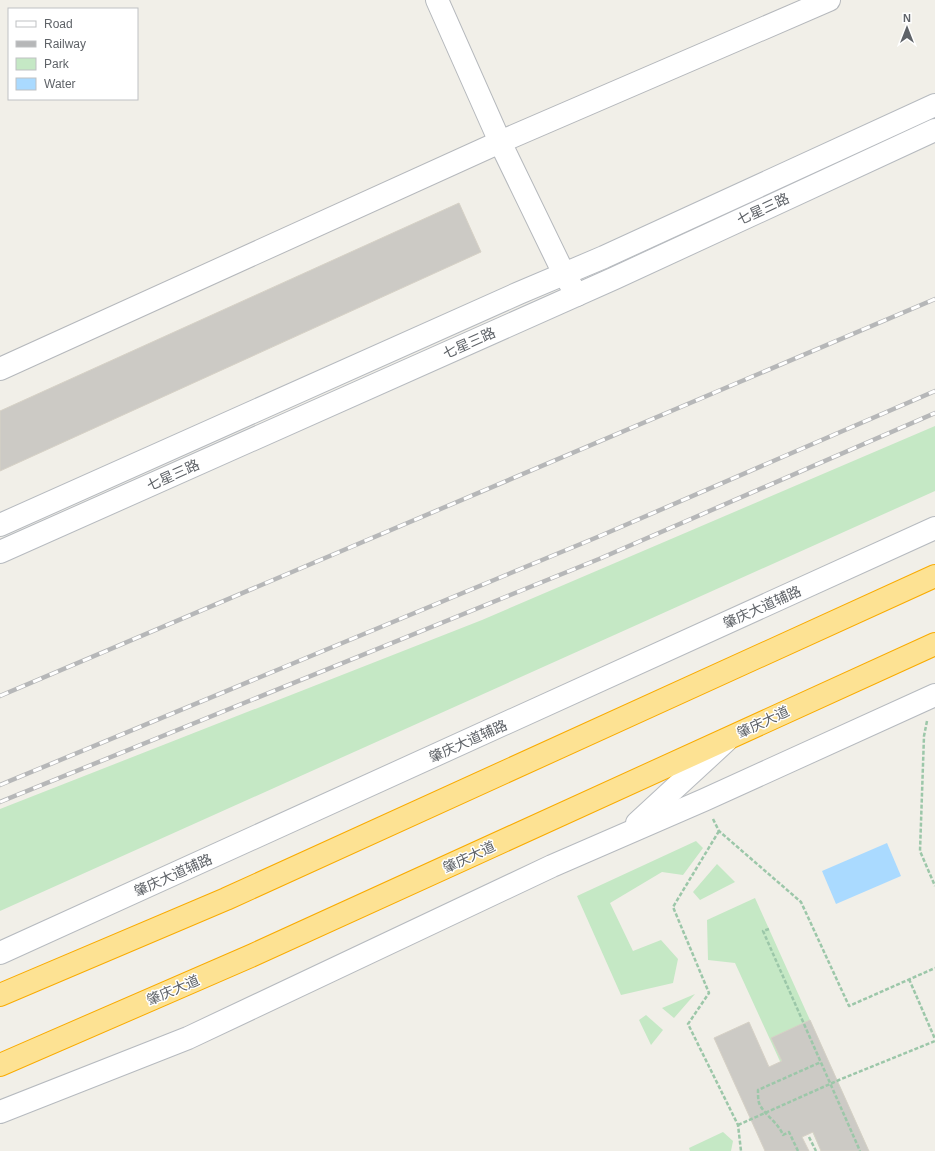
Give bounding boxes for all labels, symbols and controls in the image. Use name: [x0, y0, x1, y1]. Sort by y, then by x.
legend: [8, 8, 138, 100]
north arrow: [887, 8, 927, 48]
text: N: [903, 12, 911, 24]
text: Road: [44, 17, 73, 31]
text: Railway: [44, 37, 86, 51]
text: Park: [44, 57, 70, 71]
text: Water: [44, 77, 76, 91]
street label: 七星三路: [734, 190, 792, 228]
street label: 七星三路: [440, 324, 498, 362]
street label: 七星三路: [144, 456, 202, 494]
street label: 肇庆大道辅路: [720, 583, 804, 631]
street label: 肇庆大道: [734, 703, 792, 741]
street label: 肇庆大道辅路: [426, 717, 510, 765]
street label: 肇庆大道: [440, 838, 498, 876]
street label: 肇庆大道辅路: [131, 851, 215, 899]
street label: 肇庆大道: [144, 972, 202, 1008]

